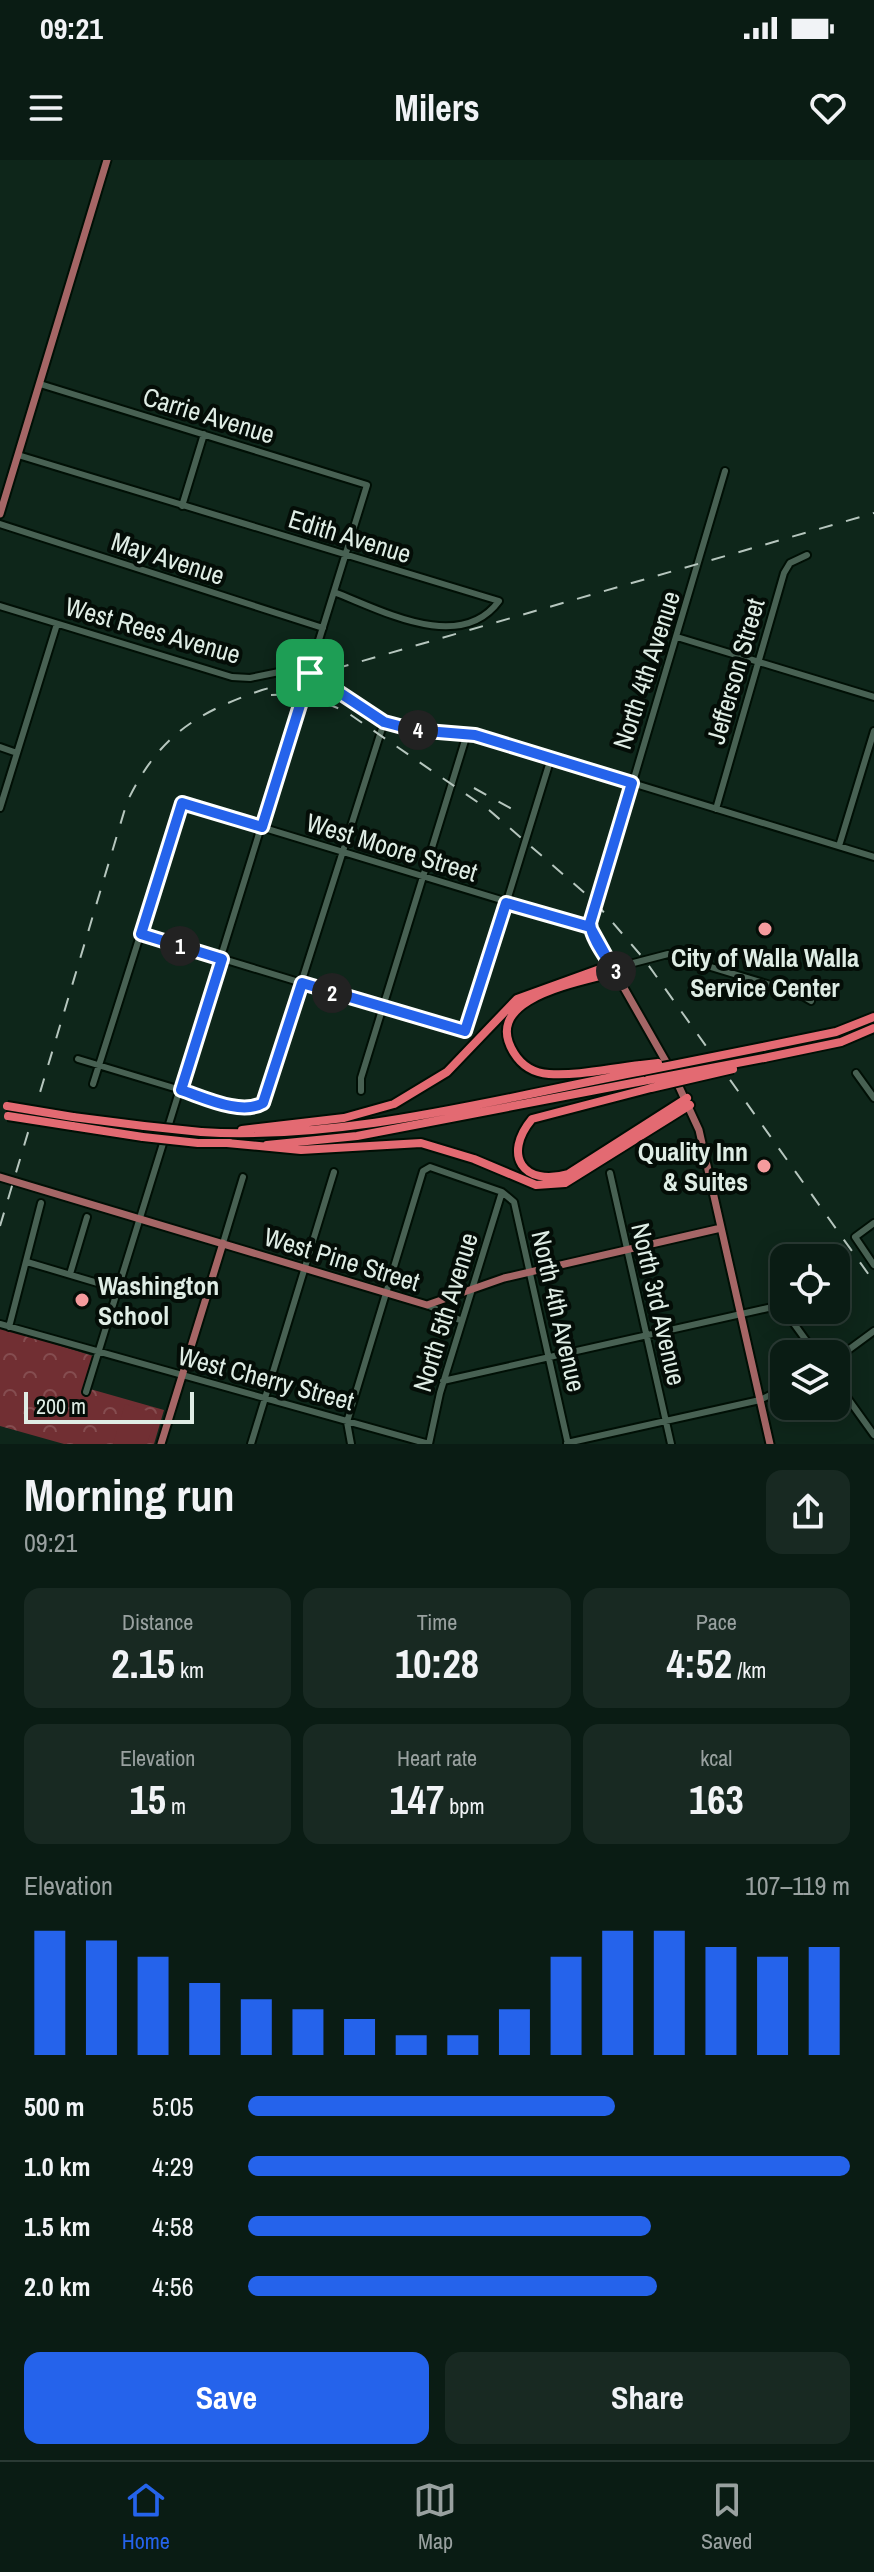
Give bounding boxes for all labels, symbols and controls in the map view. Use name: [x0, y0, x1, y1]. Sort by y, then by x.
text: 09:21: [40, 8, 103, 48]
text: Milers: [394, 84, 480, 132]
icon: menu: [24, 86, 68, 130]
icon: heart: [806, 86, 850, 130]
street label: Carrie Avenue: [139, 378, 279, 452]
street label: Edith Avenue: [284, 501, 416, 571]
street label: May Avenue: [107, 523, 229, 593]
street label: North 4th Avenue: [604, 586, 688, 754]
street label: West Rees Avenue: [61, 588, 245, 672]
street label: Jefferson Street: [697, 594, 773, 748]
pin: [276, 639, 344, 707]
icon: arrive: [288, 651, 332, 695]
pin: 4: [398, 710, 438, 750]
text: 4: [413, 715, 423, 745]
street label: West Moore Street: [302, 804, 482, 890]
marker: City of Walla Walla Service Center: [756, 920, 774, 938]
pin: 1: [160, 926, 200, 966]
text: 1: [175, 931, 185, 961]
place label: City of Walla Walla Service Center: [671, 940, 859, 1005]
pin: 3: [596, 951, 636, 991]
text: 3: [611, 956, 621, 986]
pin: 2: [312, 973, 352, 1013]
text: 2: [327, 978, 337, 1008]
place label: Quality Inn & Suites: [638, 1134, 748, 1199]
marker: Quality Inn & Suites: [755, 1157, 773, 1175]
street label: West Pine Street: [260, 1219, 424, 1299]
street label: North 3rd Avenue: [623, 1219, 695, 1389]
street label: North 4th Avenue: [523, 1227, 595, 1395]
street label: North 5th Avenue: [404, 1228, 486, 1396]
map controls: [770, 1244, 850, 1420]
button: locate: [770, 1244, 850, 1324]
place label: Washington School: [98, 1268, 219, 1333]
marker: Washington School: [73, 1291, 91, 1309]
street label: West Cherry Street: [174, 1338, 358, 1418]
button: layers: [770, 1340, 850, 1420]
scale bar: [24, 1388, 194, 1424]
text: 200 m: [36, 1391, 86, 1421]
text: Morning run: [24, 1465, 234, 1525]
button: share: [766, 1470, 850, 1554]
text: 09:21: [24, 1525, 77, 1560]
text: Distance: [122, 1607, 193, 1637]
text: Time: [417, 1607, 457, 1637]
text: Pace: [696, 1607, 737, 1637]
text: 2.15: [111, 1637, 175, 1690]
text: 10:28: [395, 1637, 479, 1690]
text: 4:52: [666, 1637, 732, 1690]
text: km: [175, 1655, 204, 1685]
text: /km: [732, 1655, 766, 1685]
text: Elevation: [120, 1743, 195, 1773]
text: Heart rate: [397, 1743, 477, 1773]
text: kcal: [700, 1743, 732, 1773]
text: 15: [129, 1773, 166, 1826]
text: 147: [390, 1773, 444, 1826]
text: 163: [689, 1773, 744, 1826]
text: m: [166, 1791, 186, 1821]
text: bpm: [444, 1791, 484, 1821]
text: Elevation: [24, 1868, 113, 1903]
text: 107–119 m: [745, 1868, 850, 1903]
text: 500 m: [24, 2089, 84, 2124]
text: 5:05: [152, 2089, 194, 2124]
text: 1.0 km: [24, 2149, 90, 2184]
text: 4:29: [152, 2149, 194, 2184]
text: 1.5 km: [24, 2209, 90, 2244]
text: 4:58: [152, 2209, 194, 2244]
text: 2.0 km: [24, 2269, 90, 2304]
text: 4:56: [152, 2269, 194, 2304]
button: Save: [24, 2352, 429, 2444]
button: Share: [445, 2352, 850, 2444]
tab: Home: [122, 2478, 170, 2556]
tab: Map: [413, 2478, 457, 2556]
tab: Saved: [701, 2478, 752, 2556]

